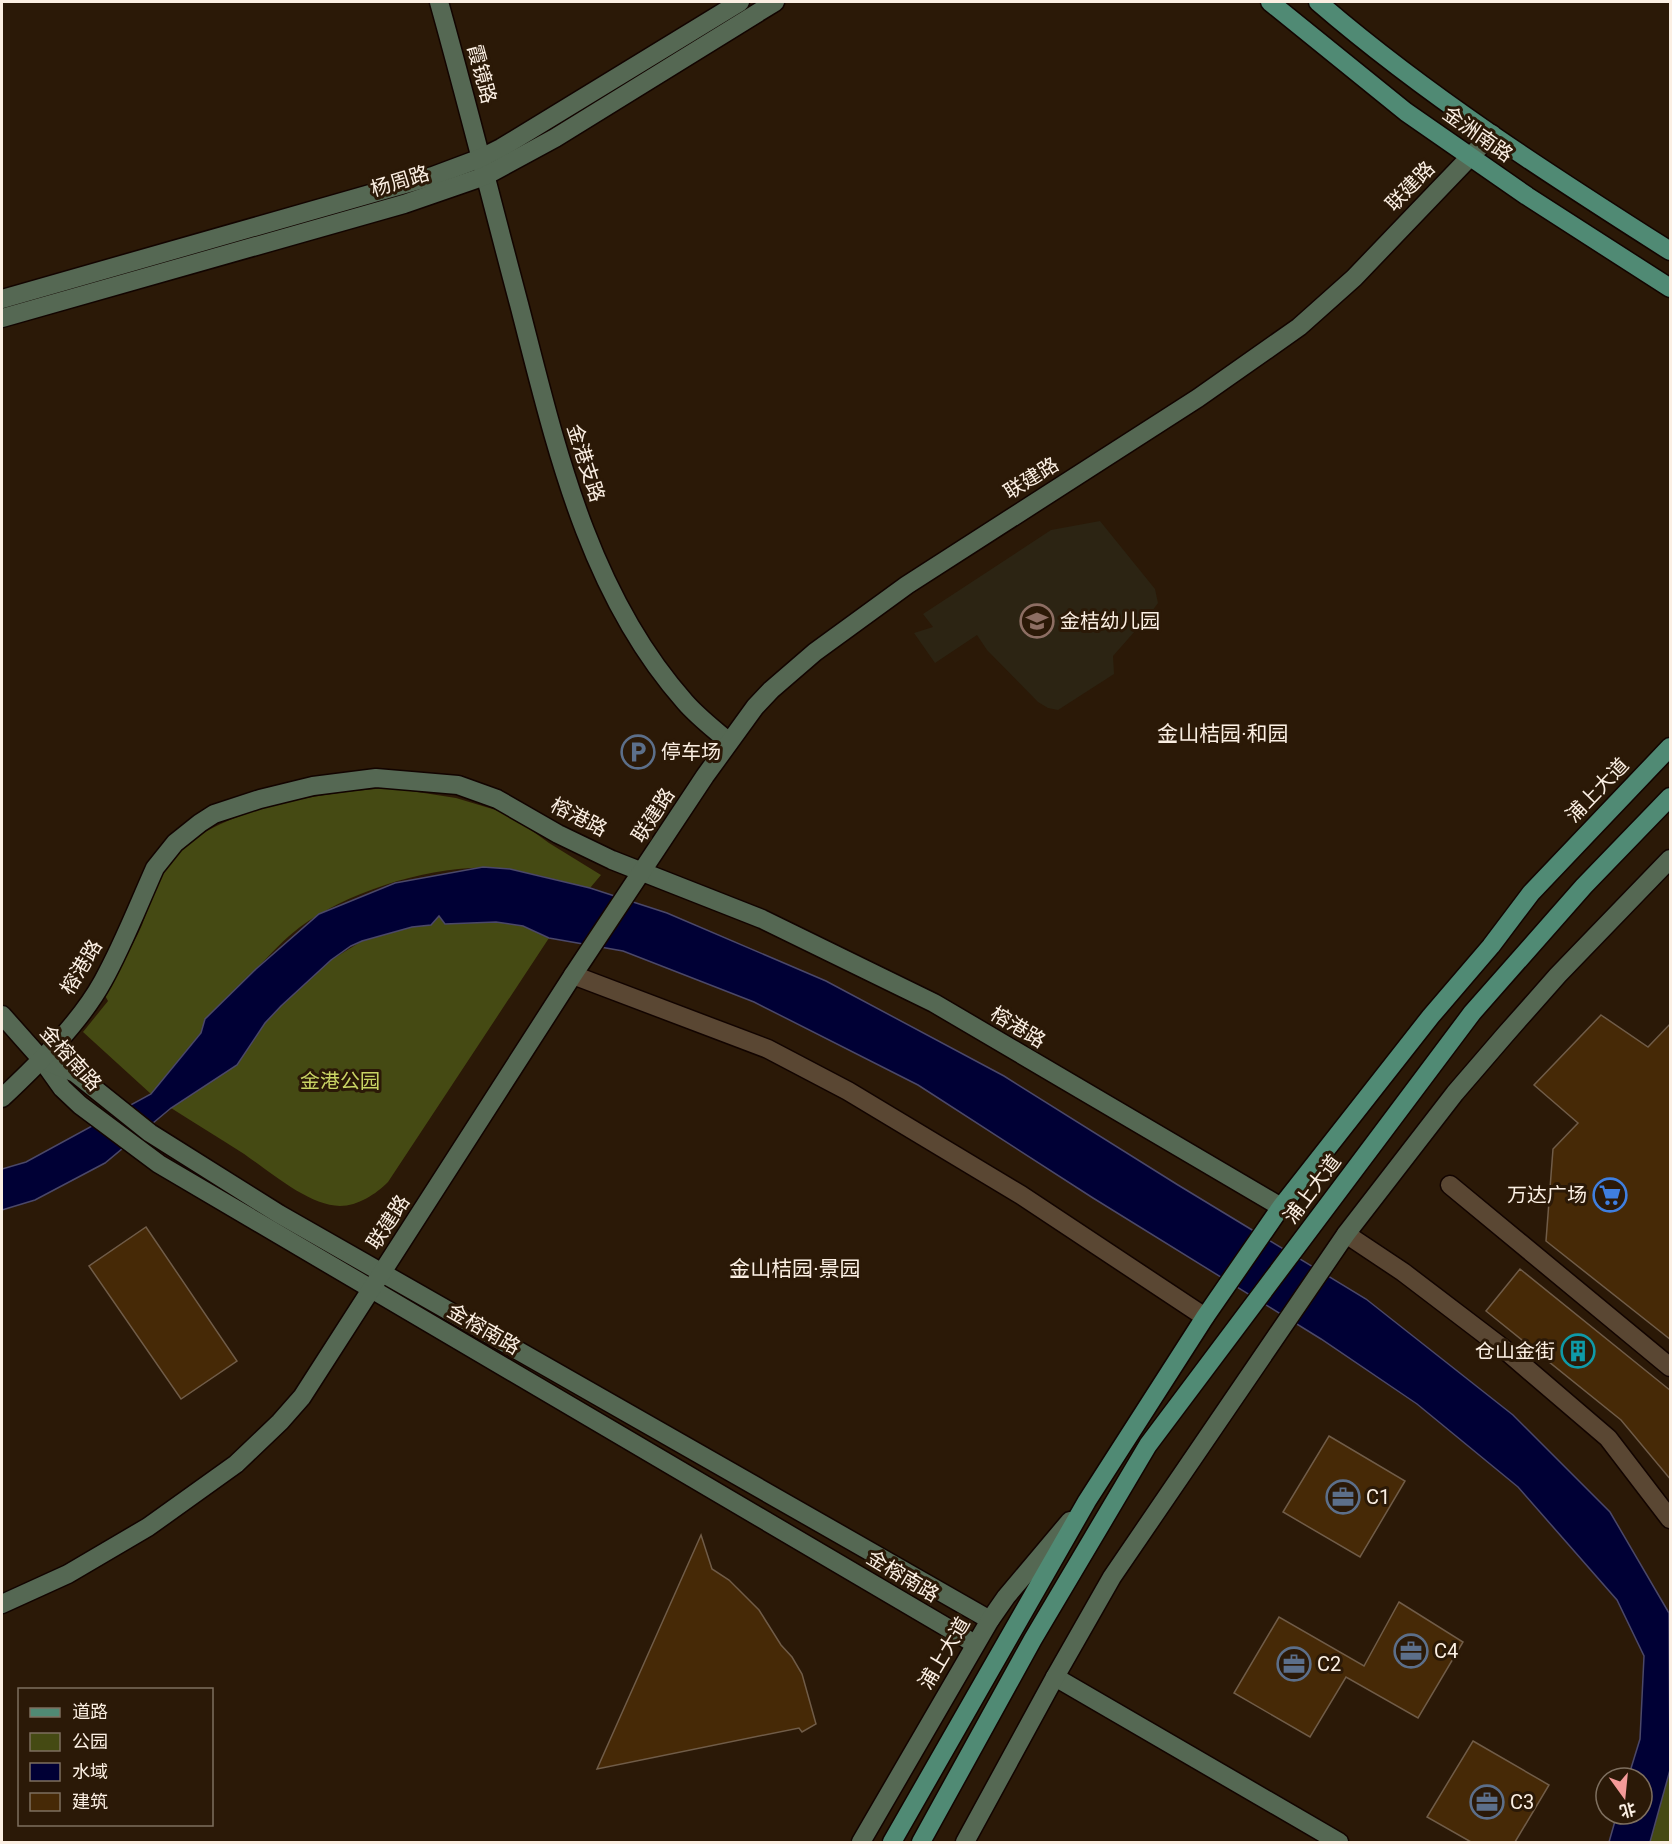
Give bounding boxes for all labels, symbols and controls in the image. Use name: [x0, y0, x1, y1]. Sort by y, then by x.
street label: 霞镜路: [463, 42, 501, 106]
street label: 金洲南路: [1438, 101, 1518, 167]
street label: 联建路: [1381, 156, 1439, 216]
street label: 杨周路: [368, 161, 432, 201]
street label: 金港支路: [562, 421, 610, 505]
street label: 联建路: [999, 452, 1063, 504]
school or university icon: 金桔幼儿园: [1019, 603, 1055, 639]
place label: 金桔幼儿园: [1060, 609, 1160, 633]
district label: 金山桔园·和园: [1157, 722, 1289, 746]
parking icon: 停车场: [620, 734, 656, 770]
place label: 停车场: [661, 740, 721, 764]
street label: 浦上大道: [1561, 753, 1633, 827]
street label: 联建路: [627, 783, 679, 847]
street label: 榕港路: [547, 793, 611, 841]
street label: 榕港路: [55, 935, 107, 999]
street label: 榕港路: [986, 1001, 1050, 1053]
street label: 金榕南路: [35, 1020, 107, 1096]
park label: 金港公园: [300, 1069, 380, 1093]
street label: 浦上大道: [1278, 1150, 1346, 1228]
supermarket icon: 万达广场: [1592, 1177, 1628, 1213]
place label: 万达广场: [1507, 1183, 1587, 1207]
street label: 联建路: [362, 1190, 414, 1254]
district label: 金山桔园·景园: [729, 1257, 861, 1281]
street label: 金榕南路: [443, 1299, 525, 1359]
building icon: 仓山金街: [1560, 1333, 1596, 1369]
place label: 仓山金街: [1475, 1339, 1555, 1363]
office icon: C1: [1325, 1479, 1361, 1515]
place label: C1: [1366, 1485, 1390, 1509]
street label: 金榕南路: [863, 1545, 943, 1607]
street label: 浦上大道: [913, 1613, 975, 1693]
office icon: C4: [1393, 1633, 1429, 1669]
place label: C4: [1434, 1639, 1458, 1663]
office icon: C2: [1276, 1646, 1312, 1682]
place label: C2: [1317, 1652, 1341, 1676]
legend: [18, 1688, 213, 1826]
text: 道路: [72, 1701, 108, 1722]
text: 公园: [72, 1731, 108, 1752]
text: 水域: [72, 1761, 108, 1782]
north arrow: [1594, 1766, 1654, 1826]
office icon: C3: [1469, 1784, 1505, 1820]
place label: C3: [1510, 1790, 1534, 1814]
text: 建筑: [72, 1791, 108, 1812]
text: 北: [1618, 1799, 1638, 1821]

